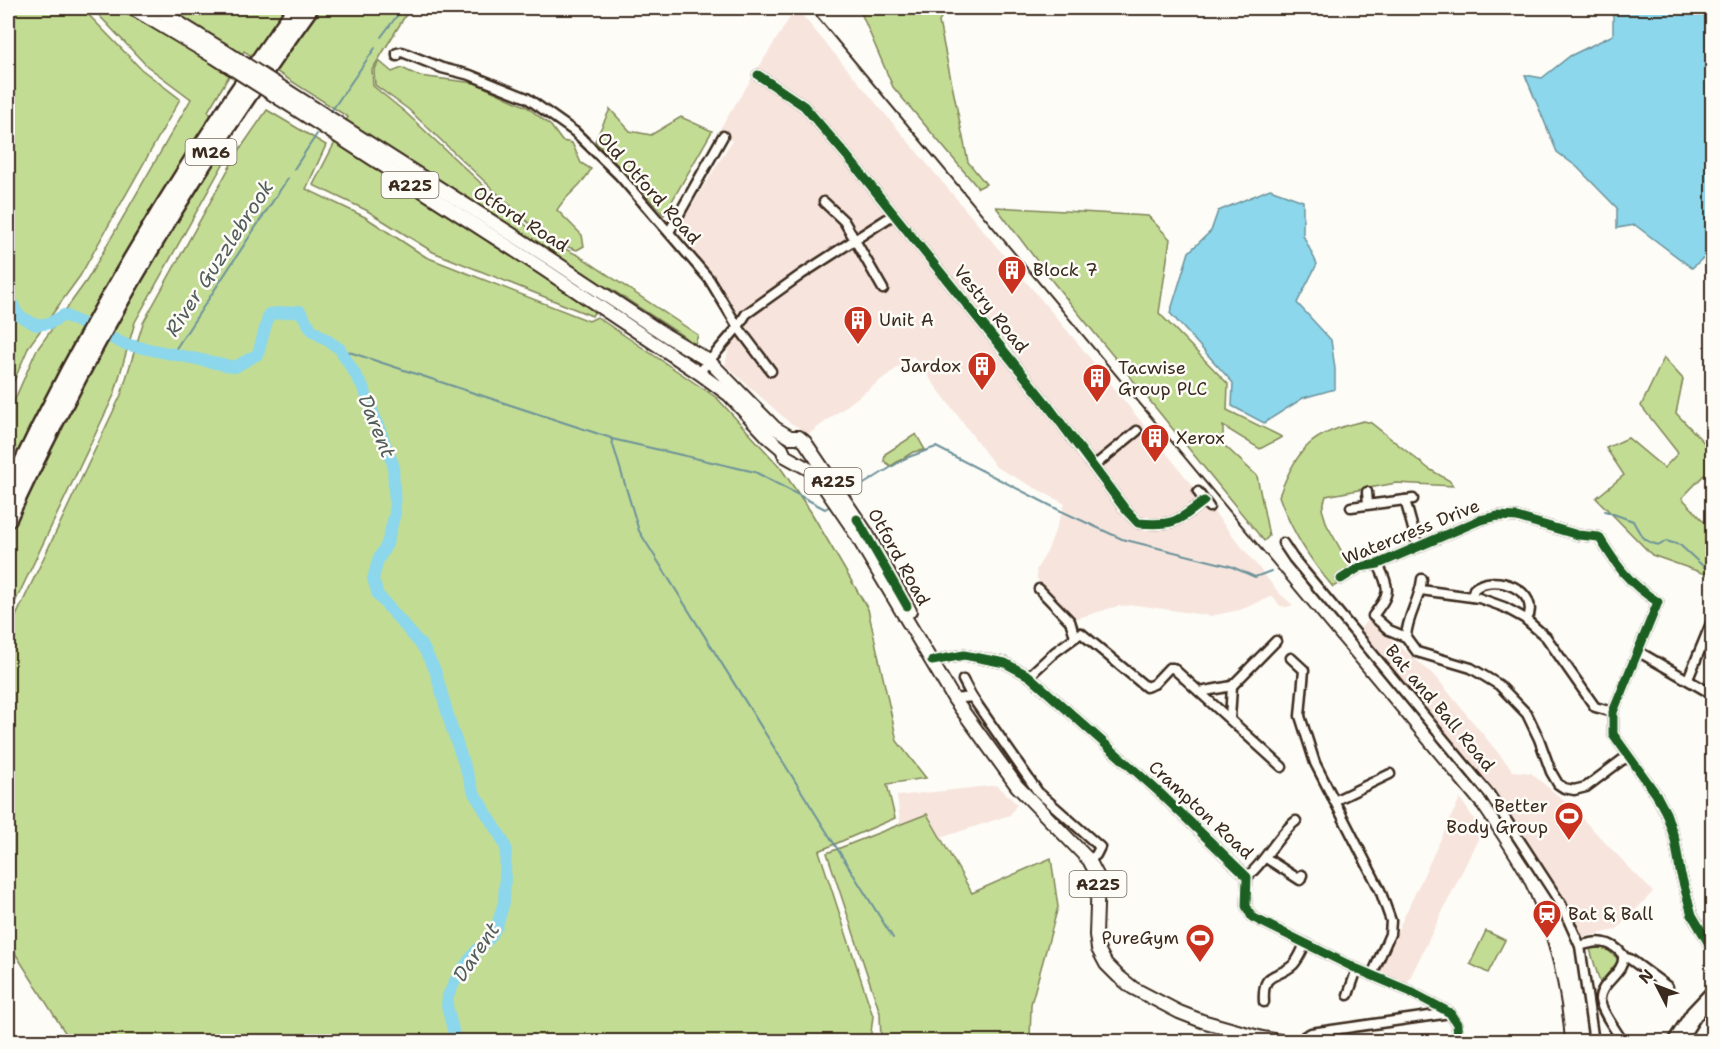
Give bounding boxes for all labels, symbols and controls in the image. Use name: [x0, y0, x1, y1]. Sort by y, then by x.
street label: Old Otford Road: [592, 127, 706, 249]
road number: M26: [186, 139, 236, 165]
road number: A225: [382, 172, 438, 198]
water label: River Guzzlebrook: [159, 174, 280, 341]
street label: Otford Road: [469, 180, 573, 258]
building icon: Block 7: [996, 254, 1028, 296]
place label: Block 7: [1033, 258, 1098, 282]
street label: Vestry Road: [948, 260, 1034, 358]
building icon: Unit A: [842, 304, 874, 346]
place label: Unit A: [879, 308, 934, 332]
building icon: Jardox: [966, 350, 998, 392]
place label: Jardox: [900, 354, 961, 378]
place label: Tacwise Group PLC: [1118, 356, 1207, 401]
building icon: Tacwise Group PLC: [1081, 362, 1113, 404]
water label: Darent: [353, 390, 402, 462]
building icon: Xerox: [1139, 422, 1171, 464]
place label: Xerox: [1176, 426, 1225, 450]
road number: A225: [804, 468, 862, 494]
street label: Watercress Drive: [1339, 494, 1483, 570]
street label: Otford Road: [862, 504, 936, 610]
street label: Bat and Ball Road: [1380, 639, 1500, 777]
street label: Crampton Road: [1143, 755, 1259, 865]
place label: Better Body Group: [1446, 794, 1548, 839]
sports icon: Better Body Group: [1553, 800, 1585, 842]
road number: A225: [1070, 871, 1126, 897]
station icon: Bat & Ball: [1531, 898, 1563, 940]
place label: Bat & Ball: [1568, 902, 1654, 926]
water label: Darent: [447, 917, 505, 987]
sports icon: PureGym: [1184, 922, 1216, 964]
place label: PureGym: [1102, 926, 1179, 950]
north arrow: [1627, 956, 1687, 1016]
text: N: [1634, 965, 1658, 988]

